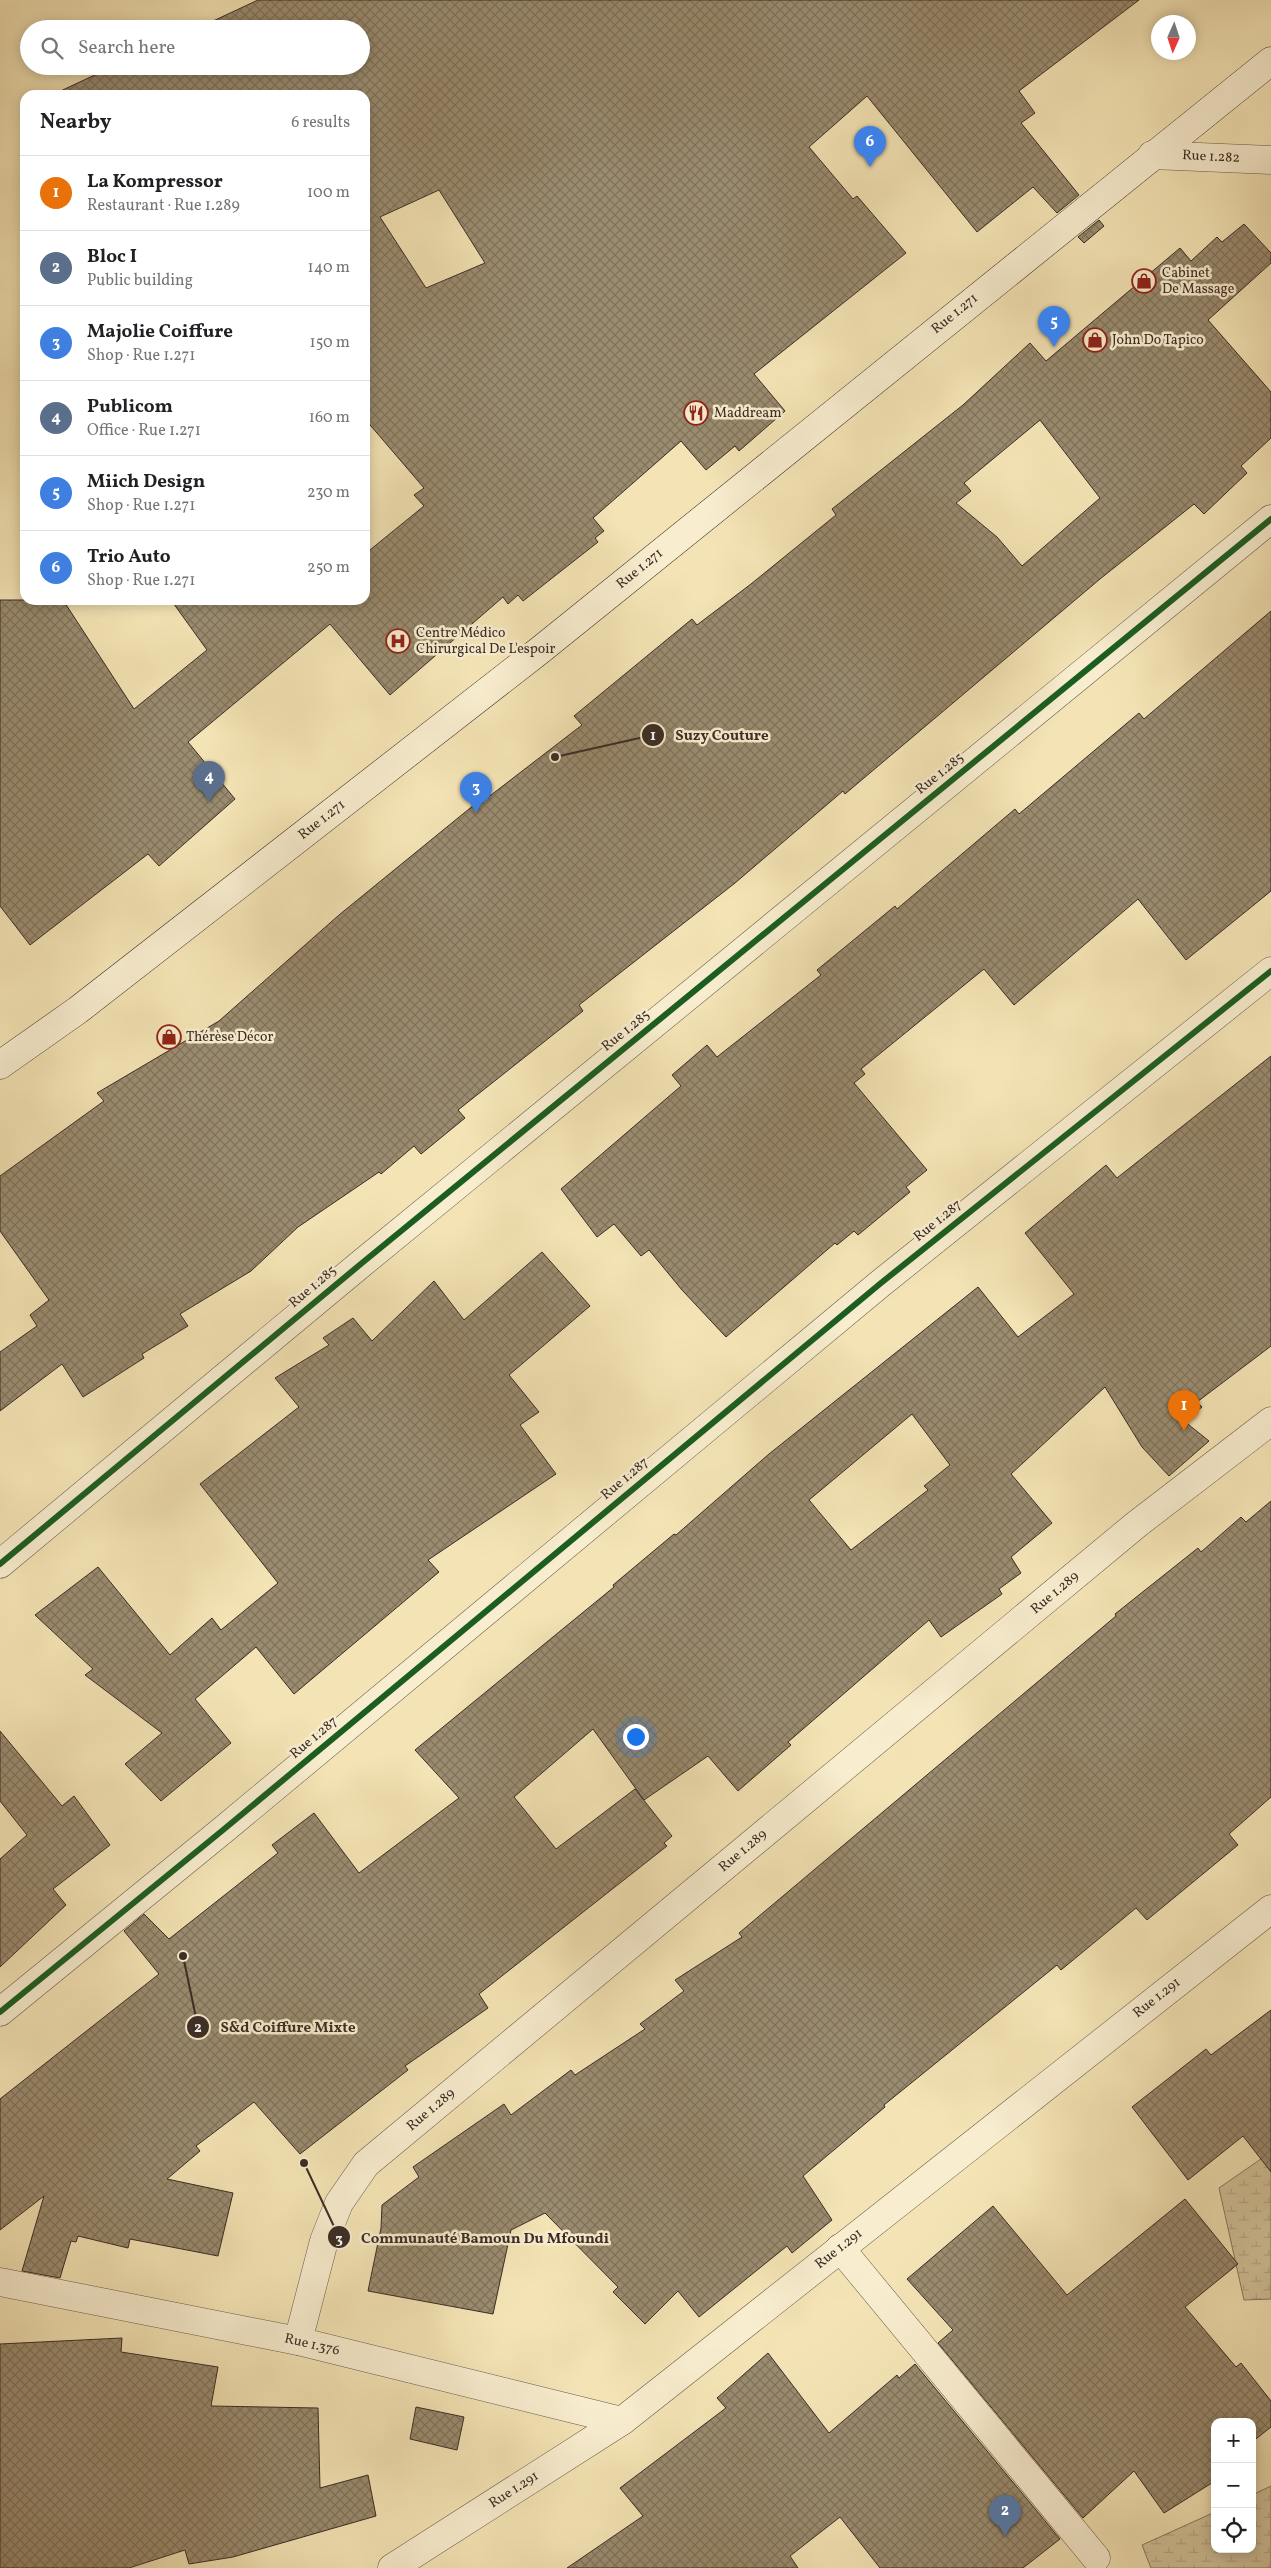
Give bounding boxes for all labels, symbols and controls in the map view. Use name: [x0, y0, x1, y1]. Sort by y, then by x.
north arrow: [1151, 15, 1196, 60]
search box: [20, 20, 370, 75]
icon: search: [38, 34, 66, 62]
text: Search here: [78, 35, 175, 61]
text: Nearby: [40, 108, 111, 137]
text: 6 results: [291, 112, 350, 134]
pin: 6: [854, 126, 886, 167]
street label: Rue 1.282: [1182, 146, 1240, 168]
text: La Kompressor: [87, 169, 223, 195]
text: 1: [53, 182, 59, 204]
text: 100 m: [307, 182, 350, 204]
text: Restaurant · Rue 1.289: [87, 195, 240, 217]
text: Bloc I: [87, 244, 137, 270]
text: 2: [52, 257, 60, 279]
text: 140 m: [308, 257, 350, 279]
place label: Cabinet De Massage: [1162, 264, 1235, 299]
shop icon: Cabinet De Massage: [1131, 268, 1157, 294]
text: Public building: [87, 270, 193, 292]
street label: Rue 1.271: [928, 289, 982, 339]
pin: 5: [1038, 306, 1070, 347]
text: Majolie Coiffure: [87, 319, 233, 345]
shop icon: John Do Tapico: [1082, 327, 1108, 353]
place label: John Do Tapico: [1112, 331, 1204, 350]
text: 3: [52, 332, 60, 354]
text: 150 m: [309, 332, 350, 354]
text: Shop · Rue 1.271: [87, 345, 195, 367]
text: Publicom: [87, 394, 173, 420]
restaurant icon: Maddream: [683, 400, 709, 426]
place label: Maddream: [714, 404, 782, 423]
text: 4: [51, 407, 61, 429]
text: 160 m: [309, 407, 350, 429]
text: Office · Rue 1.271: [87, 420, 201, 442]
text: Miich Design: [87, 469, 205, 495]
text: 5: [52, 482, 60, 504]
text: 230 m: [307, 482, 350, 504]
text: Shop · Rue 1.271: [87, 495, 195, 517]
text: Trio Auto: [87, 544, 171, 570]
street label: Rue 1.271: [613, 544, 667, 594]
text: 6: [52, 557, 60, 579]
text: 250 m: [307, 557, 350, 579]
text: Shop · Rue 1.271: [87, 570, 195, 592]
place label: Centre Médico Chirurgical De L'espoir: [416, 624, 556, 659]
hospital icon: Centre Médico Chirurgical De L'espoir: [385, 628, 411, 654]
callout: Suzy Couture: [641, 720, 779, 750]
text: 1: [650, 726, 656, 747]
text: Suzy Couture: [675, 726, 769, 747]
street label: Rue 1.285: [912, 749, 968, 799]
pin: 4: [193, 761, 225, 802]
pin: 3: [460, 772, 492, 813]
street label: Rue 1.271: [294, 796, 350, 844]
street label: Rue 1.285: [598, 1006, 654, 1056]
shop icon: Thérèse Décor: [156, 1024, 182, 1050]
place label: Thérèse Décor: [186, 1028, 273, 1047]
street label: Rue 1.287: [910, 1196, 966, 1246]
street label: Rue 1.285: [285, 1261, 341, 1313]
pin: 1: [1168, 1390, 1200, 1431]
street label: Rue 1.287: [597, 1453, 653, 1505]
street label: Rue 1.289: [1027, 1567, 1083, 1619]
street label: Rue 1.287: [286, 1712, 342, 1764]
your location: [623, 1724, 649, 1750]
street label: Rue 1.289: [715, 1825, 771, 1877]
street label: Rue 1.291: [1129, 1973, 1185, 2023]
callout: S&d Coiffure Mixte: [186, 2012, 366, 2042]
text: 2: [194, 2018, 202, 2039]
text: S&d Coiffure Mixte: [220, 2018, 356, 2039]
street label: Rue 1.289: [403, 2084, 459, 2136]
callout: Communauté Bamoun Du Mfoundi: [326, 2222, 619, 2252]
street label: Rue 1.291: [811, 2224, 867, 2274]
text: 3: [335, 2229, 343, 2250]
text: Communauté Bamoun Du Mfoundi: [361, 2229, 609, 2250]
street label: Rue 1.376: [283, 2329, 341, 2361]
map controls: [1211, 2418, 1256, 2553]
button: +: [1211, 2418, 1256, 2463]
button: −: [1211, 2463, 1256, 2508]
street label: Rue 1.291: [485, 2467, 543, 2513]
pin: 2: [989, 2495, 1021, 2536]
button: locate: [1211, 2508, 1256, 2553]

